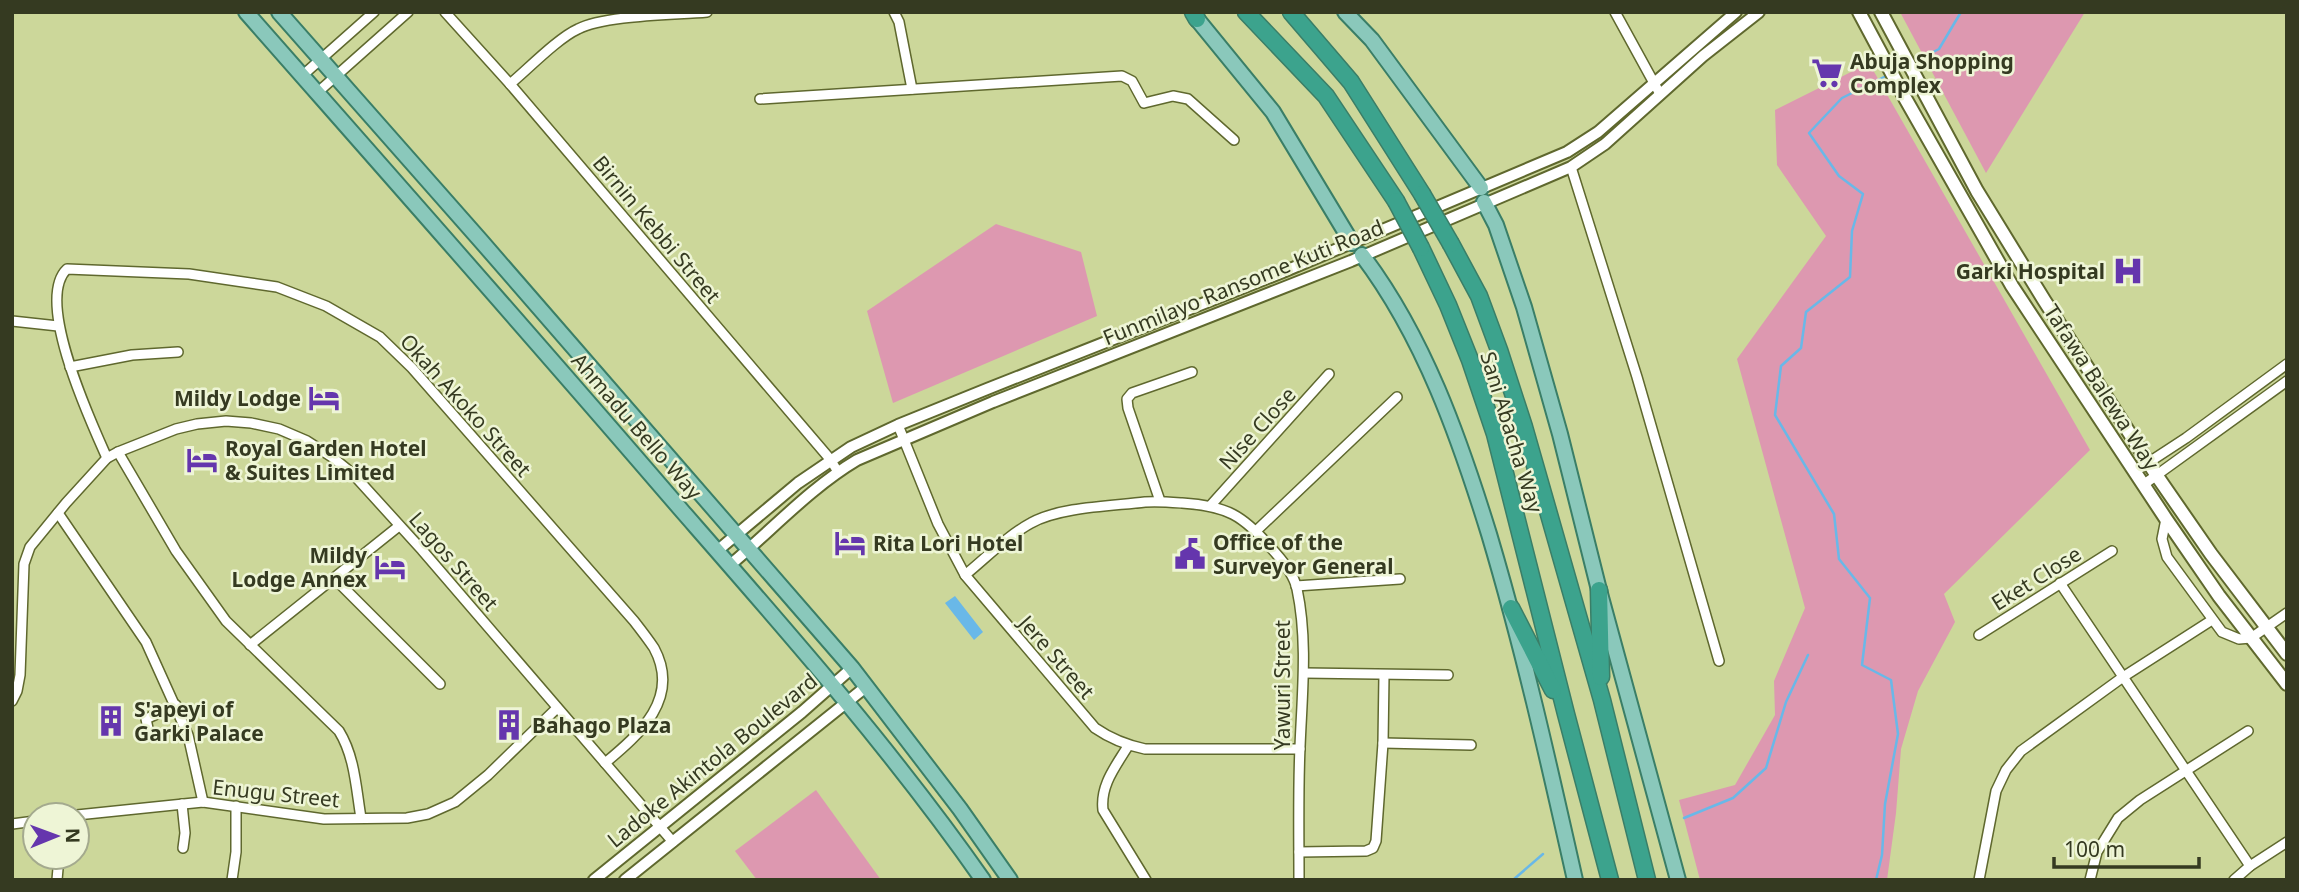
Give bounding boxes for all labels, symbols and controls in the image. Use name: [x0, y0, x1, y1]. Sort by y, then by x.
place label: Abuja Shopping Complex: [1850, 47, 2014, 99]
supermarket icon: Abuja Shopping Complex: [1810, 56, 1844, 90]
street label: Birnin Kebbi Street: [587, 149, 727, 309]
street label: Funmilayo Ransome Kuti Road: [1098, 213, 1388, 351]
hospital icon: Garki Hospital: [2111, 254, 2145, 288]
place label: Garki Hospital: [1956, 257, 2105, 285]
street label: Tafawa Balewa Way: [2038, 299, 2166, 475]
street label: Okah Akoko Street: [394, 328, 538, 483]
street label: Ahmadu Bello Way: [566, 347, 709, 505]
street label: Sani Abacha Way: [1474, 348, 1550, 516]
hotel icon: Mildy Lodge: [307, 381, 341, 415]
street label: Nise Close: [1212, 381, 1302, 475]
place label: Mildy Lodge: [174, 384, 301, 412]
place label: Royal Garden Hotel & Suites Limited: [225, 434, 427, 486]
hotel icon: Royal Garden Hotel & Suites Limited: [185, 443, 219, 477]
street label: Lagos Street: [403, 506, 505, 617]
hotel icon: Rita Lori Hotel: [833, 526, 867, 560]
place label: Office of the Surveyor General: [1213, 528, 1393, 580]
place label: Rita Lori Hotel: [873, 529, 1023, 557]
public building icon: Office of the Surveyor General: [1173, 537, 1207, 571]
street label: Eket Close: [1986, 539, 2086, 617]
place label: Mildy Lodge Annex: [232, 541, 368, 593]
hotel icon: Mildy Lodge Annex: [373, 550, 407, 584]
street label: Jere Street: [1012, 608, 1101, 705]
street label: Yawuri Street: [1268, 619, 1296, 750]
street label: Ladoke Akintola Boulevard: [601, 666, 823, 854]
place label: S'apeyi of Garki Palace: [134, 695, 264, 747]
building icon: S'apeyi of Garki Palace: [94, 704, 128, 738]
building icon: Bahago Plaza: [492, 708, 526, 742]
place label: Bahago Plaza: [532, 711, 671, 739]
street label: Enugu Street: [211, 772, 341, 814]
north arrow: [21, 801, 91, 871]
scale bar: [2054, 826, 2199, 870]
text: N: [60, 828, 86, 844]
text: 100 m: [2064, 835, 2125, 863]

